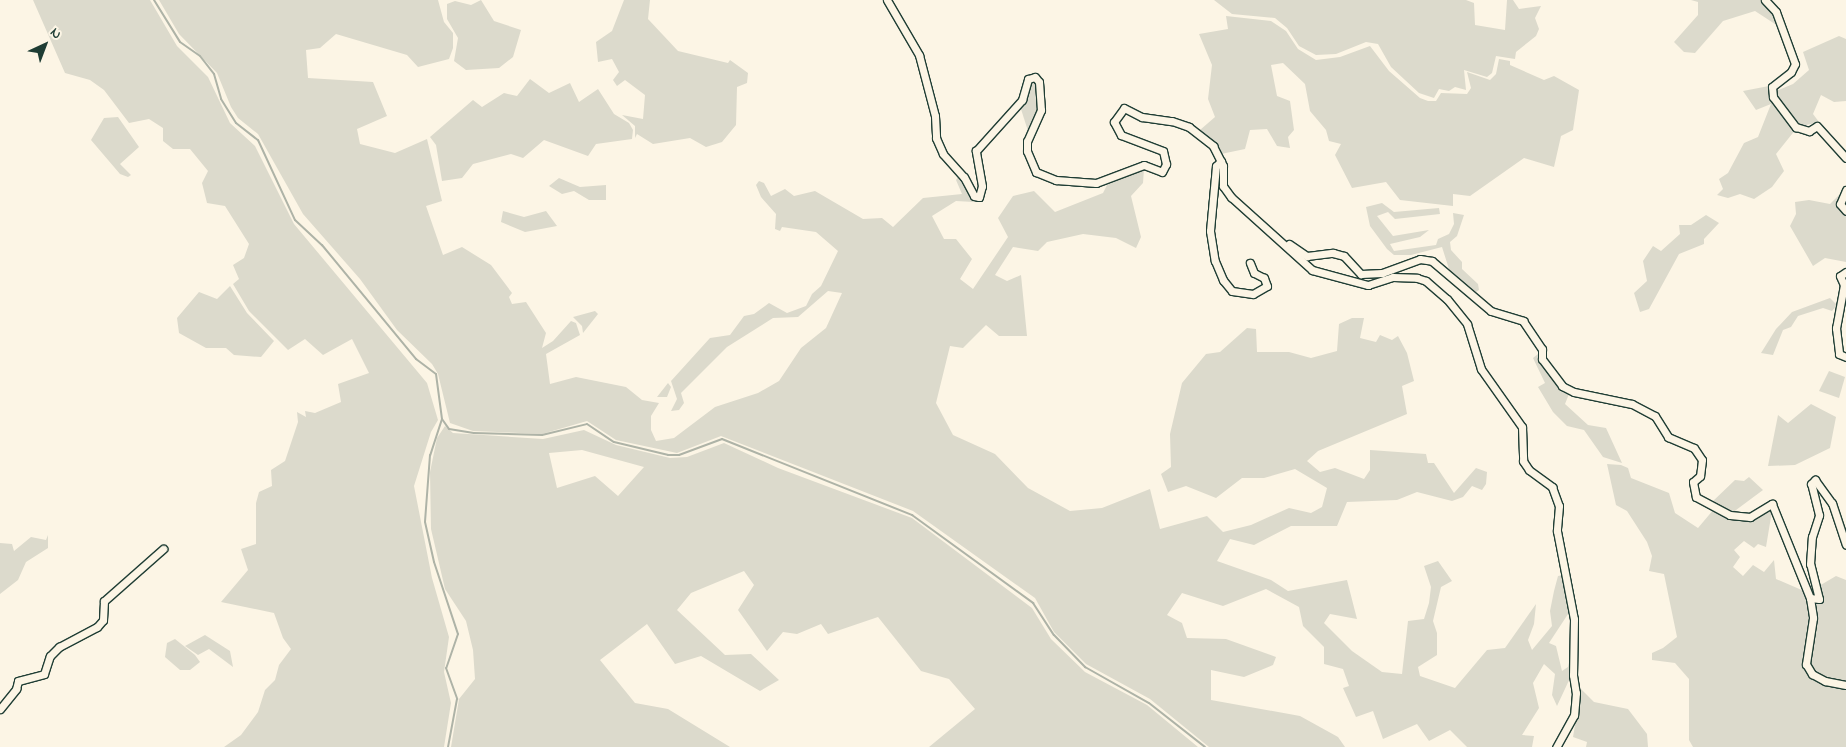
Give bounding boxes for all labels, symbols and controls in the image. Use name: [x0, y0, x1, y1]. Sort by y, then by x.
north arrow: [20, 20, 70, 70]
text: N: [45, 23, 66, 45]

